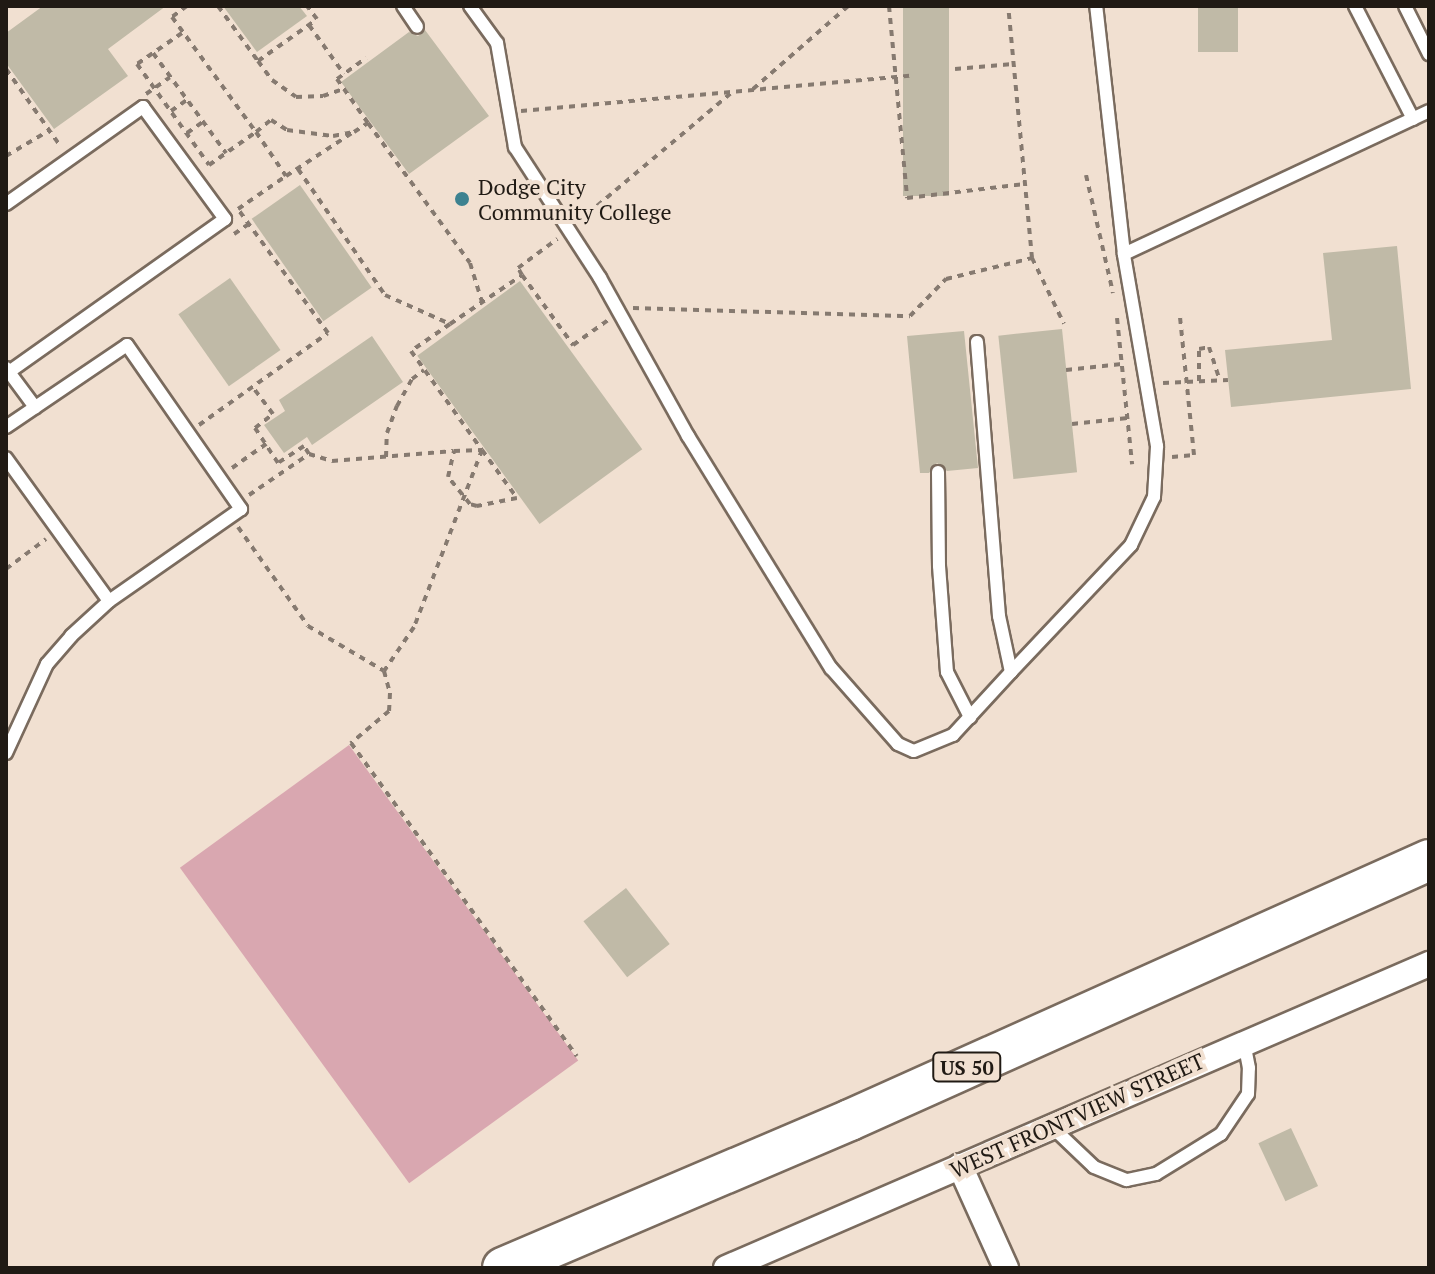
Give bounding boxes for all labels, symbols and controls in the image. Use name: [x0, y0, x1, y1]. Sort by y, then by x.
place label: Dodge City Community College: [478, 173, 671, 224]
marker: Dodge City Community College: [453, 190, 471, 208]
street label: WEST FRONTVIEW STREET: [946, 1047, 1208, 1183]
road number: US 50: [931, 1051, 1003, 1083]

